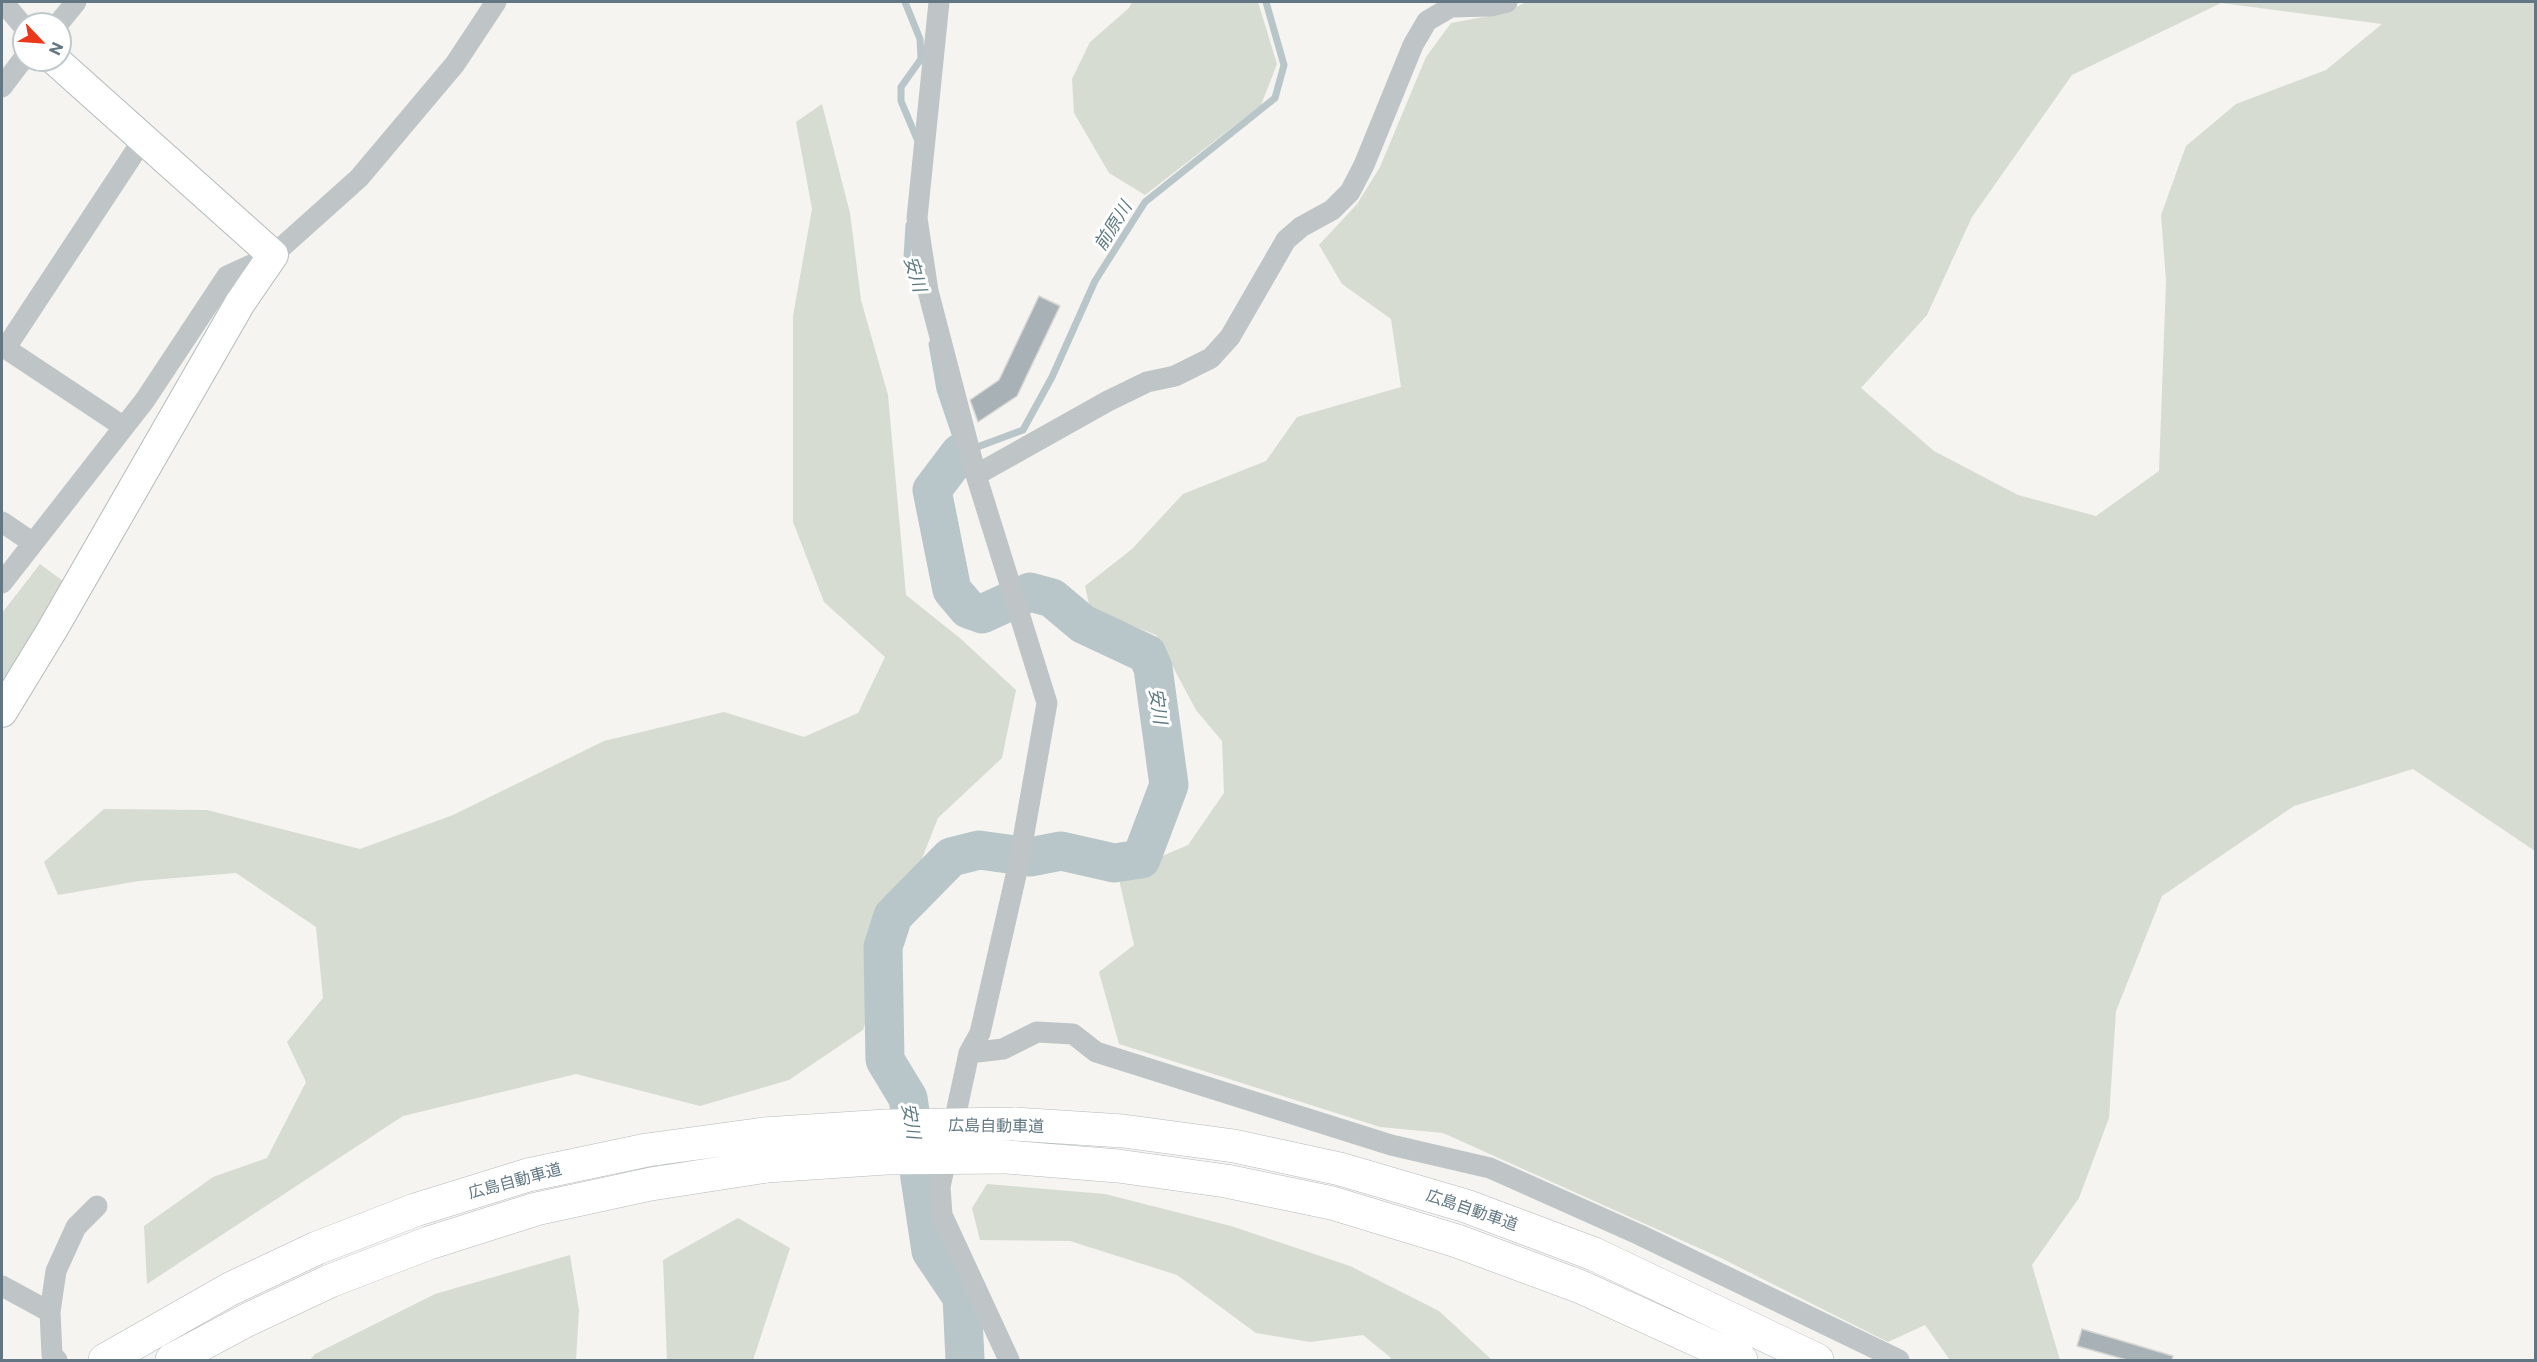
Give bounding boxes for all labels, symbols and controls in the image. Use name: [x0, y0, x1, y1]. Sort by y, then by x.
north arrow: [12, 12, 72, 72]
text: N: [46, 40, 68, 58]
water label: 前原川: [1090, 197, 1136, 255]
water label: 安川: [899, 254, 931, 294]
water label: 安川: [1145, 687, 1171, 725]
water label: 安川: [897, 1101, 925, 1141]
street label: 広島自動車道: [948, 1116, 1044, 1136]
street label: 広島自動車道: [466, 1159, 564, 1203]
street label: 広島自動車道: [1423, 1185, 1521, 1235]

